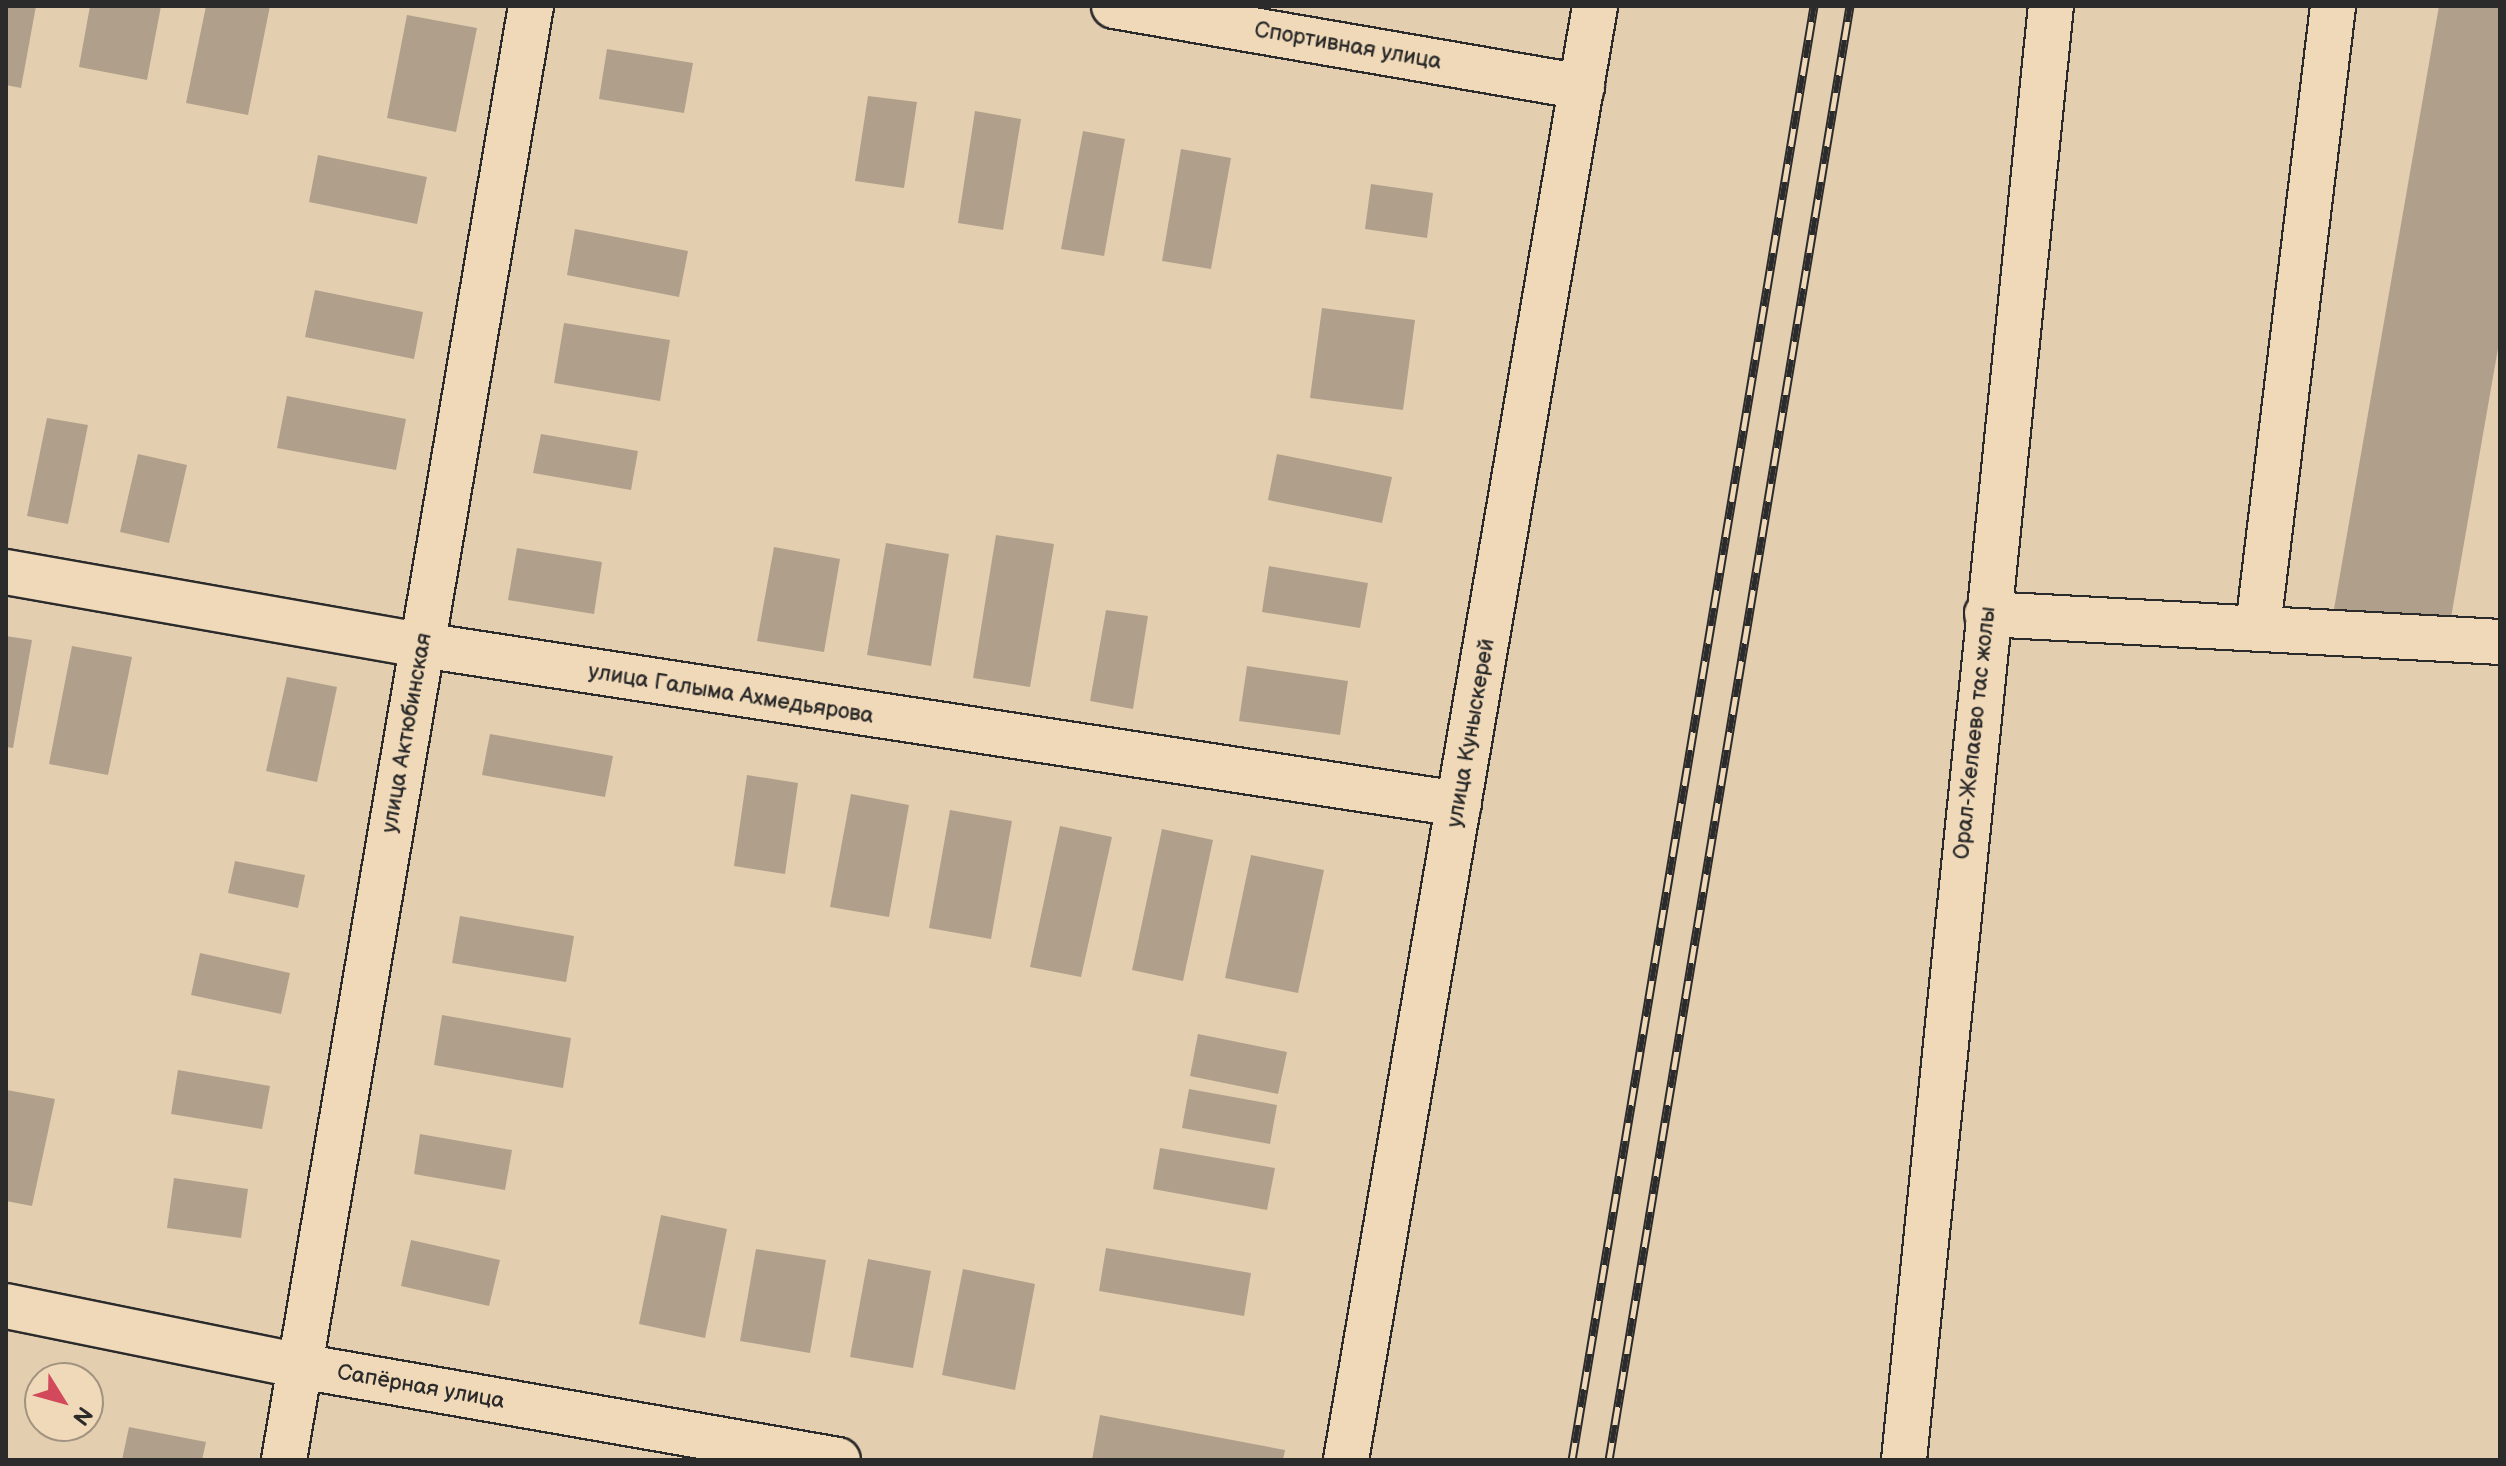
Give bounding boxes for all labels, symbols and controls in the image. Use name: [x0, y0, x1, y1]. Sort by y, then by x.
street label: Спортивная улица: [1252, 17, 1444, 75]
street label: Орал-Желаево тас жолы: [1949, 605, 2001, 861]
street label: улица Актюбинская: [376, 631, 438, 835]
street label: улица Куныскерей: [1441, 636, 1501, 830]
street label: улица Галыма Ахмедьярова: [586, 658, 876, 730]
street label: Сапёрная улица: [335, 1359, 507, 1415]
north arrow: [24, 1362, 104, 1442]
text: N: [66, 1401, 98, 1430]

